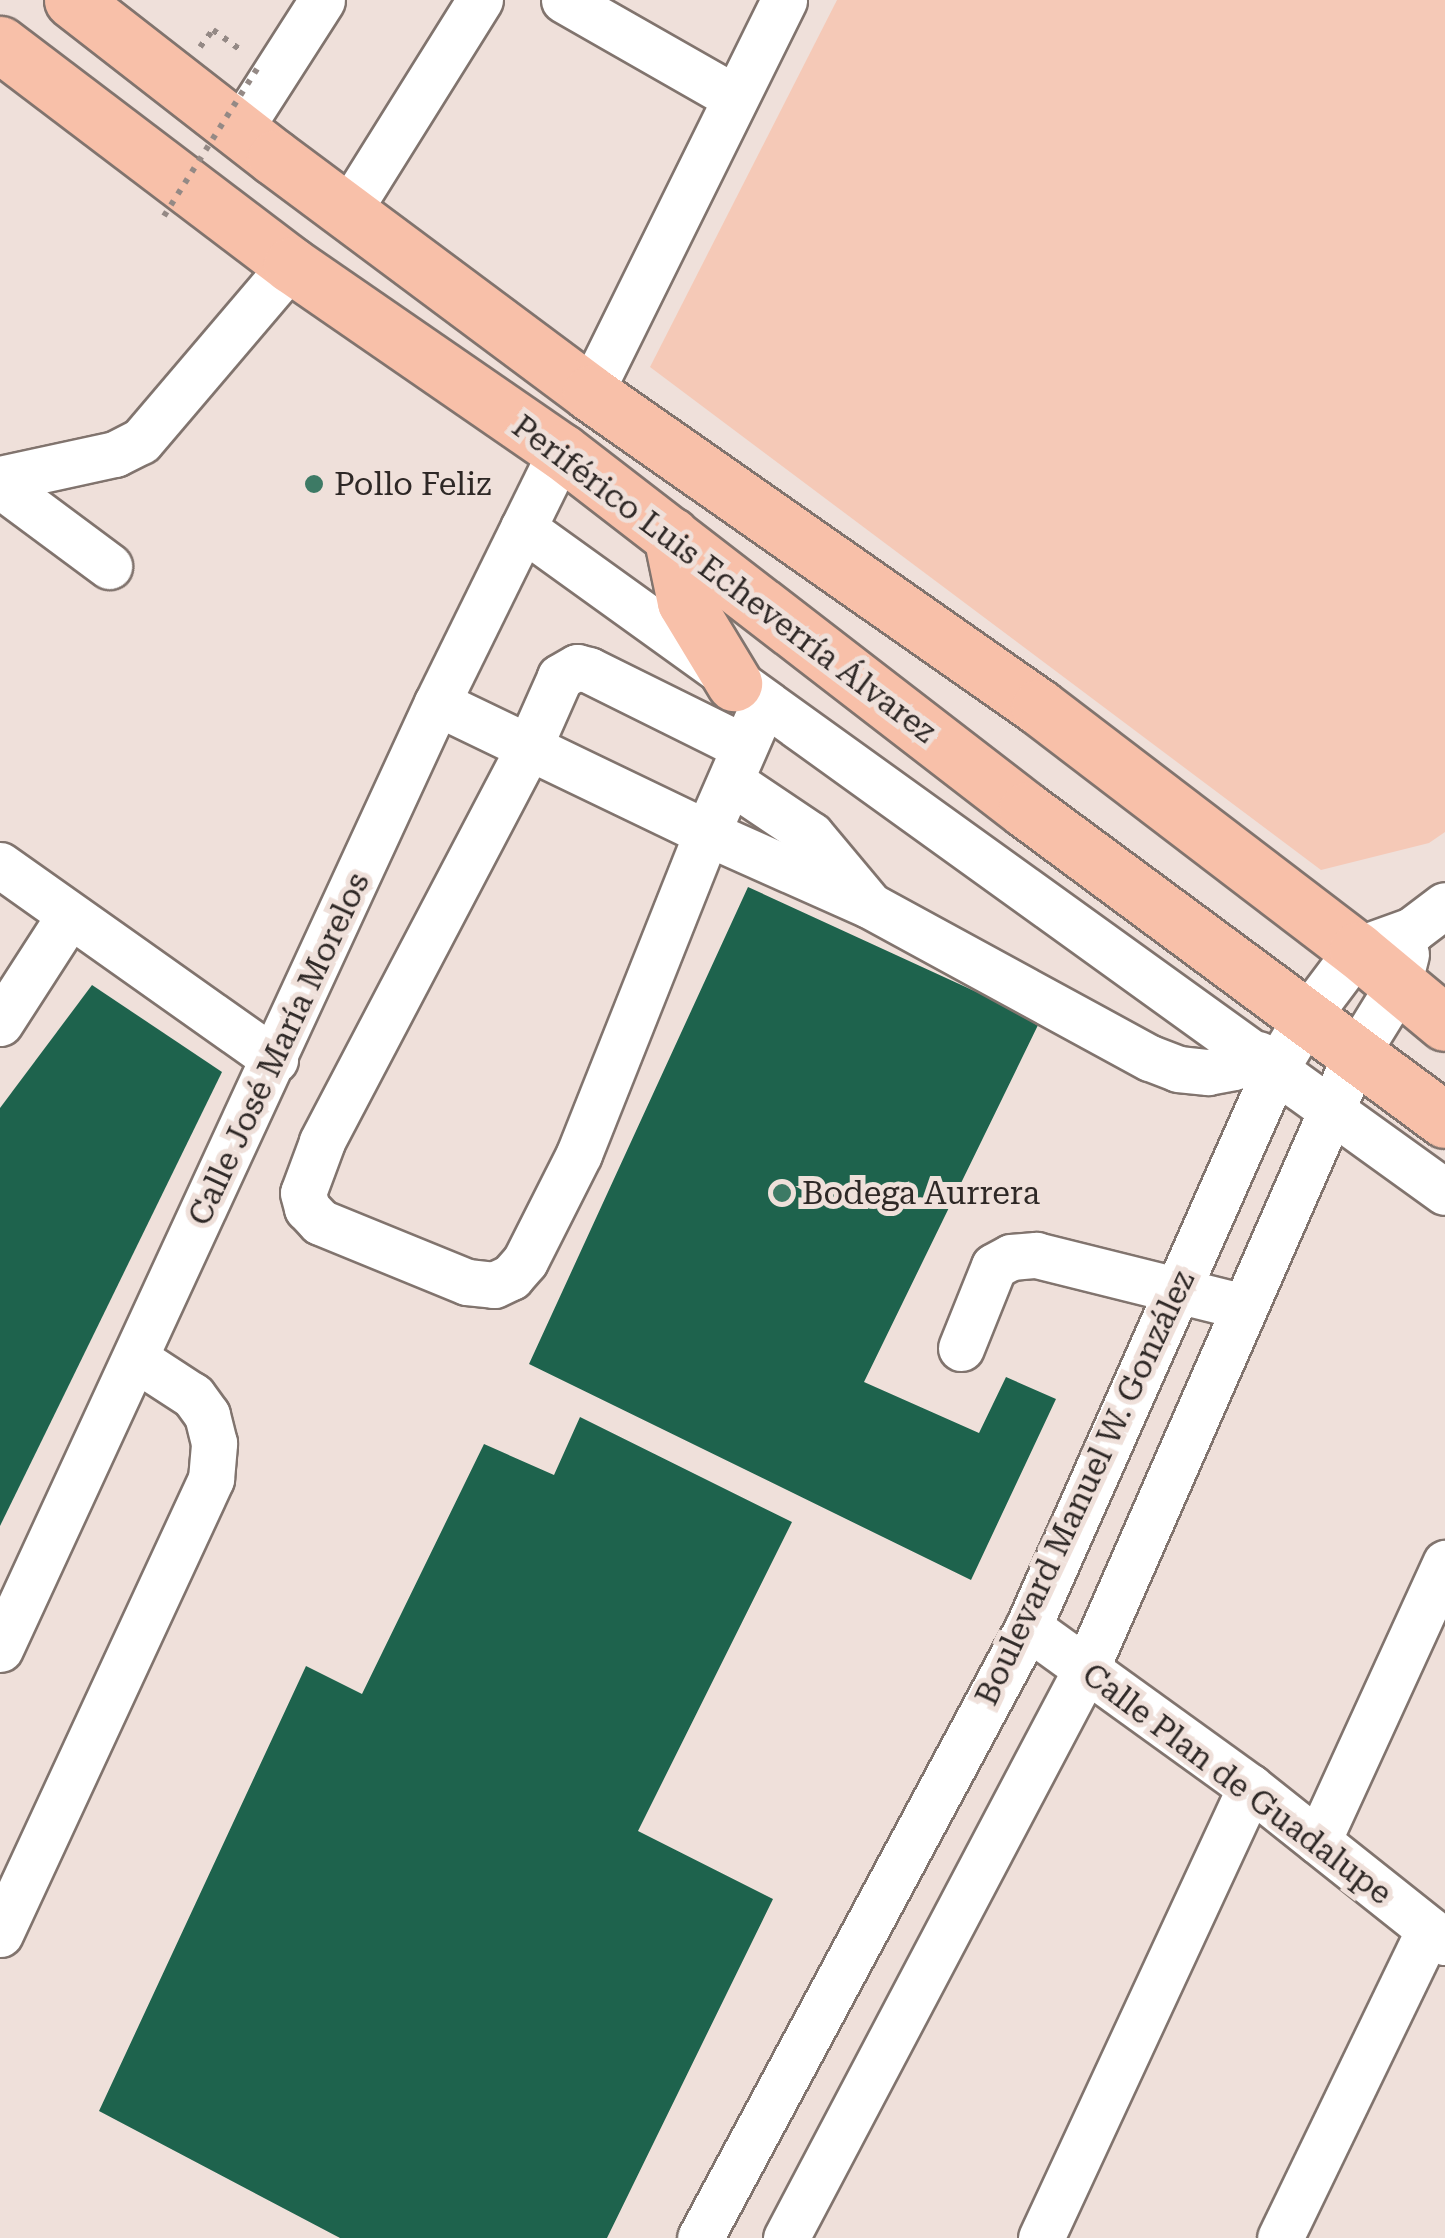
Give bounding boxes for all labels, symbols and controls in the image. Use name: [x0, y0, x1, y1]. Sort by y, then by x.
street label: Periférico Luis Echeverría Álvarez: [505, 407, 943, 751]
place label: Pollo Feliz: [334, 465, 491, 503]
marker: Pollo Feliz: [303, 473, 325, 495]
street label: Calle José María Morelos: [180, 867, 378, 1231]
place label: Bodega Aurrera: [802, 1174, 1040, 1212]
marker: Bodega Aurrera: [771, 1182, 793, 1204]
street label: Boulevard Manuel W. González: [967, 1265, 1203, 1711]
street label: Calle Plan de Guadalupe: [1075, 1655, 1399, 1913]

